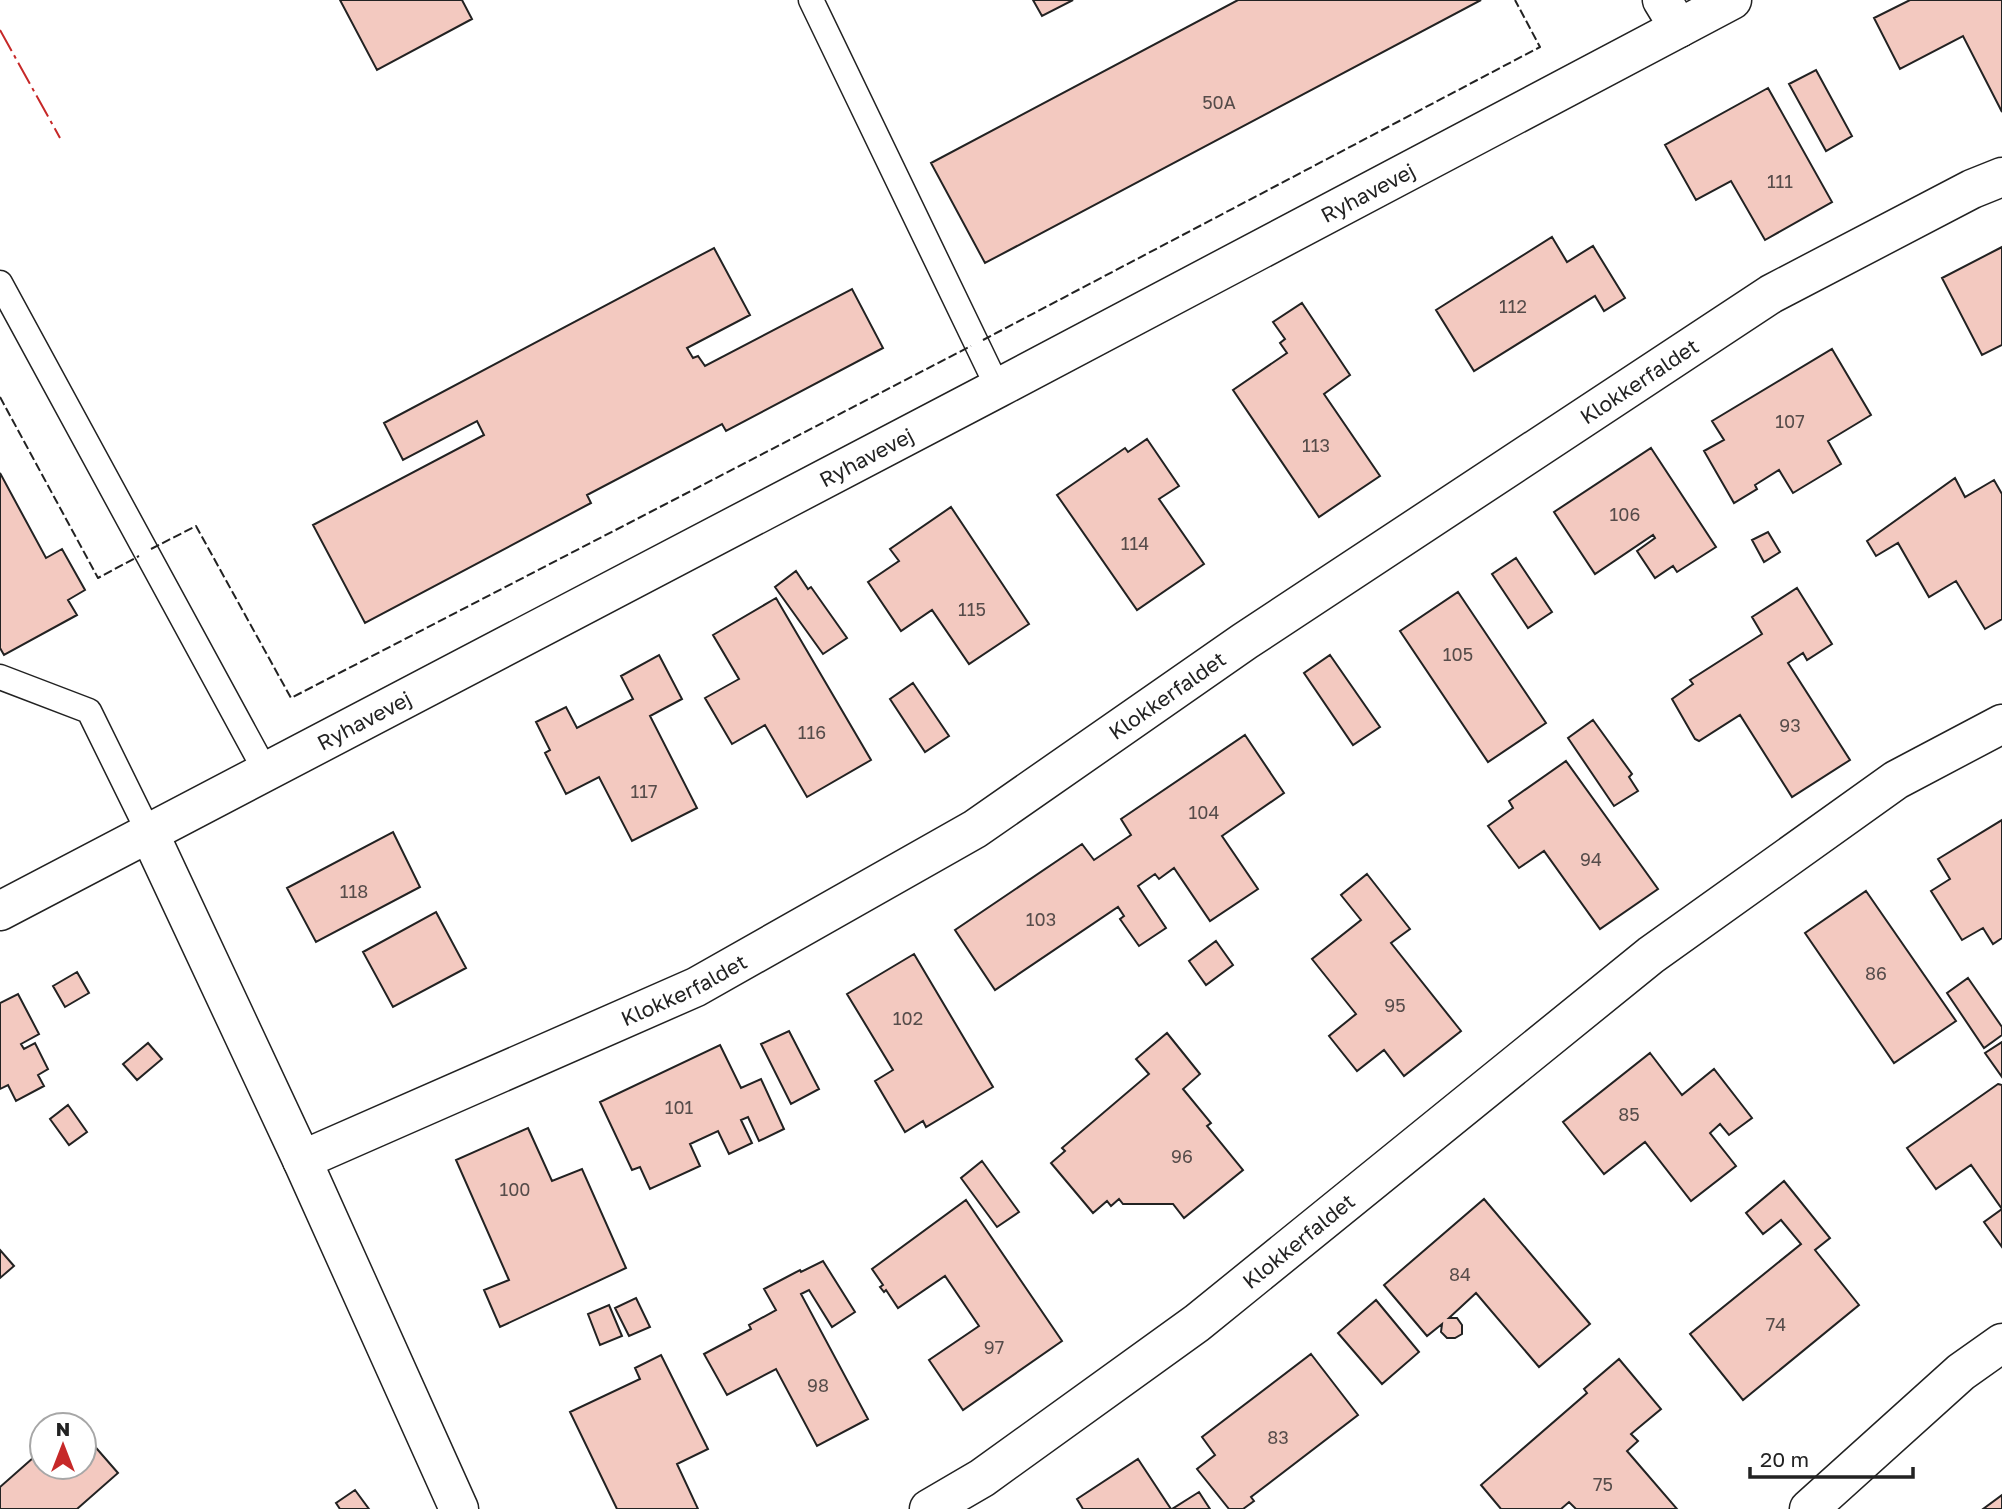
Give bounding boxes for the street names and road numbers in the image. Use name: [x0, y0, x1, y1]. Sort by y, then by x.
street label: Ryhavevej: [1316, 157, 1419, 228]
street label: Klokkerfaldet: [1575, 333, 1703, 430]
street label: Ryhavevej: [815, 422, 918, 492]
street label: Klokkerfaldet: [1104, 646, 1231, 745]
street label: Ryhavevej: [313, 685, 416, 756]
street label: Klokkerfaldet: [617, 948, 751, 1031]
street label: Klokkerfaldet: [1237, 1188, 1360, 1294]

